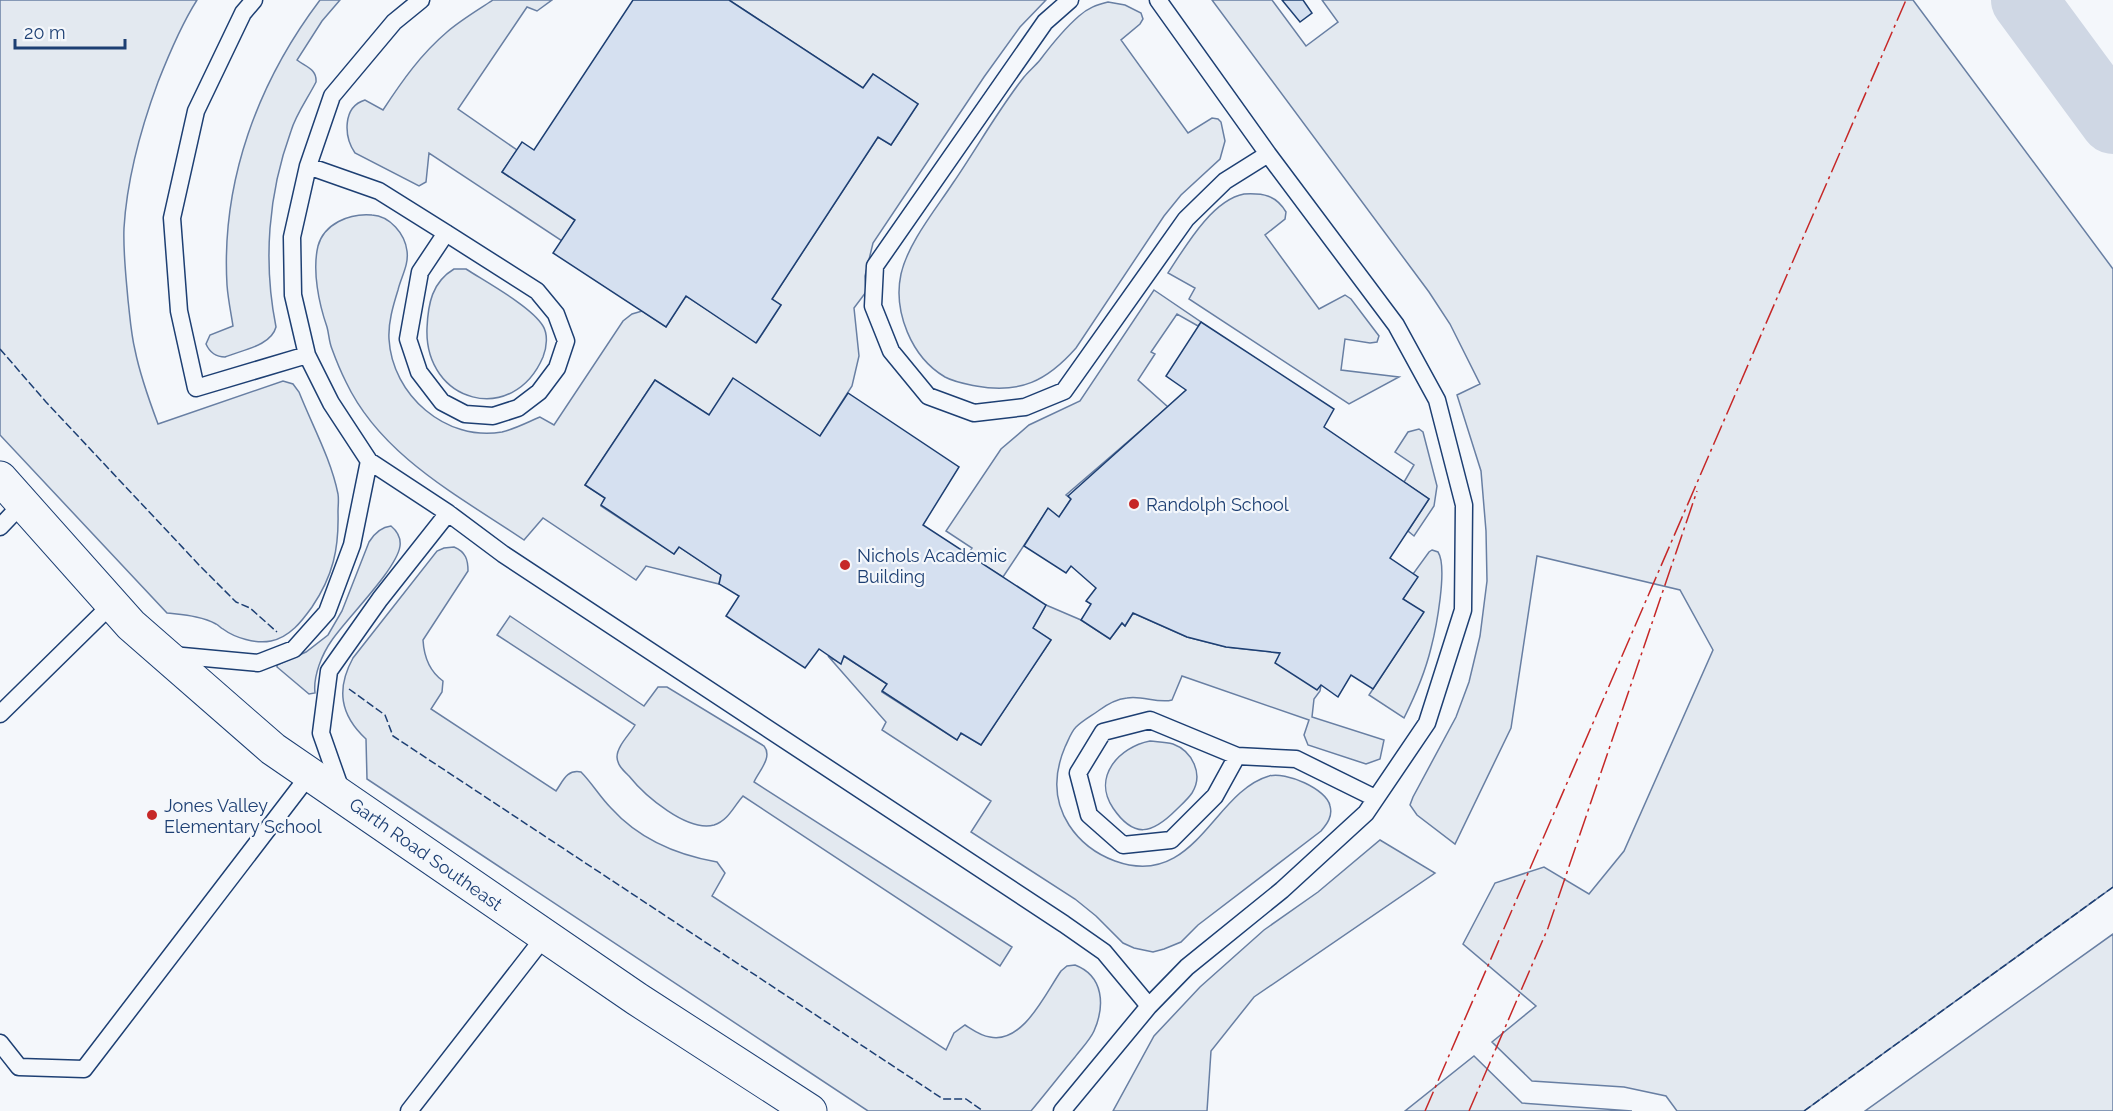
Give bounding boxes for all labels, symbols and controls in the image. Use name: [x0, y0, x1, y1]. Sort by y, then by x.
scale bar: [15, 12, 124, 50]
text: 20 m: [24, 22, 66, 43]
place label: Randolph School: [1146, 494, 1289, 515]
marker: Randolph School: [1127, 497, 1141, 511]
place label: Nichols Academic Building: [857, 545, 1007, 587]
marker: Nichols Academic Building: [838, 558, 852, 572]
street label: Garth Road Southeast: [345, 793, 507, 915]
place label: Jones Valley Elementary School: [164, 795, 322, 837]
marker: Jones Valley Elementary School: [145, 808, 159, 822]

